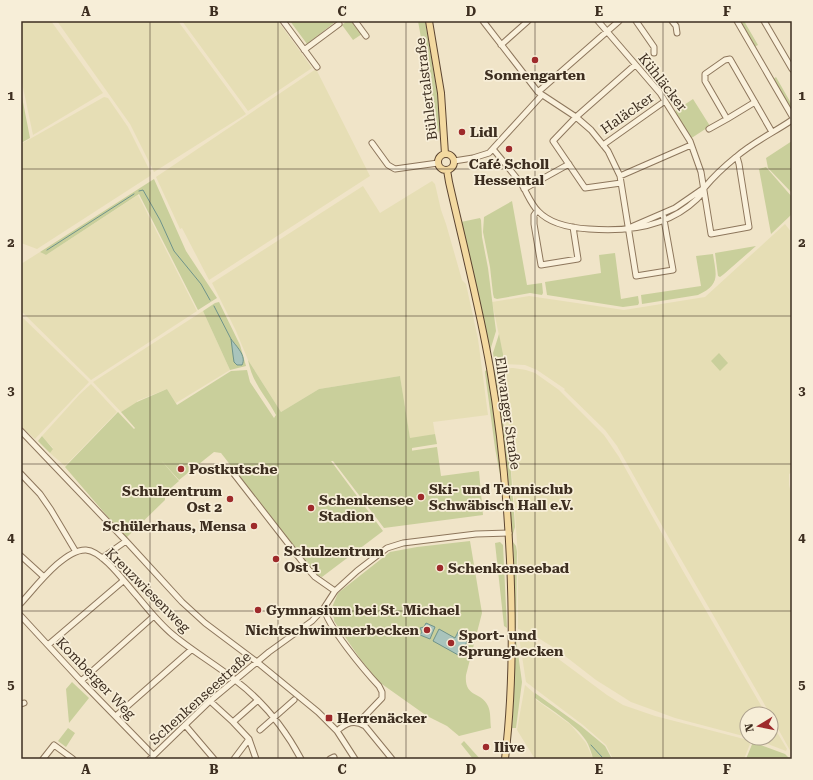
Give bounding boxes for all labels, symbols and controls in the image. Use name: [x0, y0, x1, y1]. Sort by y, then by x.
text: A: [81, 4, 91, 19]
text: B: [209, 4, 219, 19]
text: C: [337, 4, 347, 19]
text: D: [466, 4, 476, 19]
text: E: [595, 4, 603, 19]
text: F: [723, 4, 731, 19]
street label: Bühlertalstraße: [412, 36, 440, 141]
street label: Kühläcker: [636, 50, 691, 114]
marker: Sonnengarten: [530, 55, 540, 65]
place label: Sonnengarten: [485, 67, 586, 83]
text: 1: [7, 88, 15, 103]
text: 1: [798, 88, 806, 103]
street label: Haläcker: [598, 89, 657, 137]
place label: Lidl: [470, 124, 498, 140]
marker: Lidl: [457, 127, 467, 137]
marker: Café Scholl Hessental: [504, 144, 514, 154]
place label: Café Scholl Hessental: [469, 156, 550, 188]
text: 2: [7, 235, 15, 250]
text: 2: [798, 235, 806, 250]
street label: Ellwanger Straße: [492, 356, 524, 471]
text: 3: [7, 383, 15, 398]
text: 3: [798, 383, 806, 398]
place label: Postkutsche: [189, 461, 277, 477]
marker: Postkutsche: [176, 464, 186, 474]
place label: Ski- und Tennisclub Schwäbisch Hall e.V.: [429, 481, 574, 513]
place label: Schulzentrum Ost 2: [122, 483, 223, 515]
place label: Schenkensee Stadion: [319, 492, 413, 524]
marker: Ski- und Tennisclub Schwäbisch Hall e.V.: [416, 492, 426, 502]
marker: Schulzentrum Ost 2: [225, 494, 235, 504]
marker: Schenkensee Stadion: [306, 503, 316, 513]
place label: Schülerhaus, Mensa: [103, 518, 247, 534]
marker: Schülerhaus, Mensa: [249, 521, 259, 531]
text: 4: [7, 530, 15, 545]
text: 4: [798, 530, 806, 545]
place label: Schulzentrum Ost 1: [284, 543, 384, 575]
street label: Kreuzwiesenweg: [102, 544, 194, 636]
marker: Schulzentrum Ost 1: [271, 554, 281, 564]
place label: Schenkenseebad: [448, 560, 570, 576]
marker: Schenkenseebad: [435, 563, 445, 573]
place label: Gymnasium bei St. Michael: [266, 602, 460, 618]
marker: Gymnasium bei St. Michael: [253, 605, 263, 615]
place label: Nichtschwimmerbecken: [245, 622, 420, 638]
marker: Nichtschwimmerbecken: [422, 625, 432, 635]
place label: Sport- und Sprungbecken: [459, 627, 564, 659]
street label: Komberger Weg: [53, 634, 139, 722]
marker: Sport- und Sprungbecken: [446, 638, 456, 648]
street label: Schenkenseestraße: [146, 648, 254, 748]
text: 5: [7, 677, 15, 692]
text: 5: [798, 677, 806, 692]
north arrow: [739, 706, 779, 746]
place label: Herrenäcker: [337, 710, 427, 726]
marker: Herrenäcker: [324, 713, 334, 723]
text: N: [742, 722, 757, 733]
place label: Ilive: [494, 739, 525, 755]
marker: Ilive: [481, 742, 491, 752]
text: A: [81, 762, 91, 777]
text: B: [209, 762, 219, 777]
text: C: [337, 762, 347, 777]
text: D: [466, 762, 476, 777]
text: E: [595, 762, 603, 777]
text: F: [723, 762, 731, 777]

